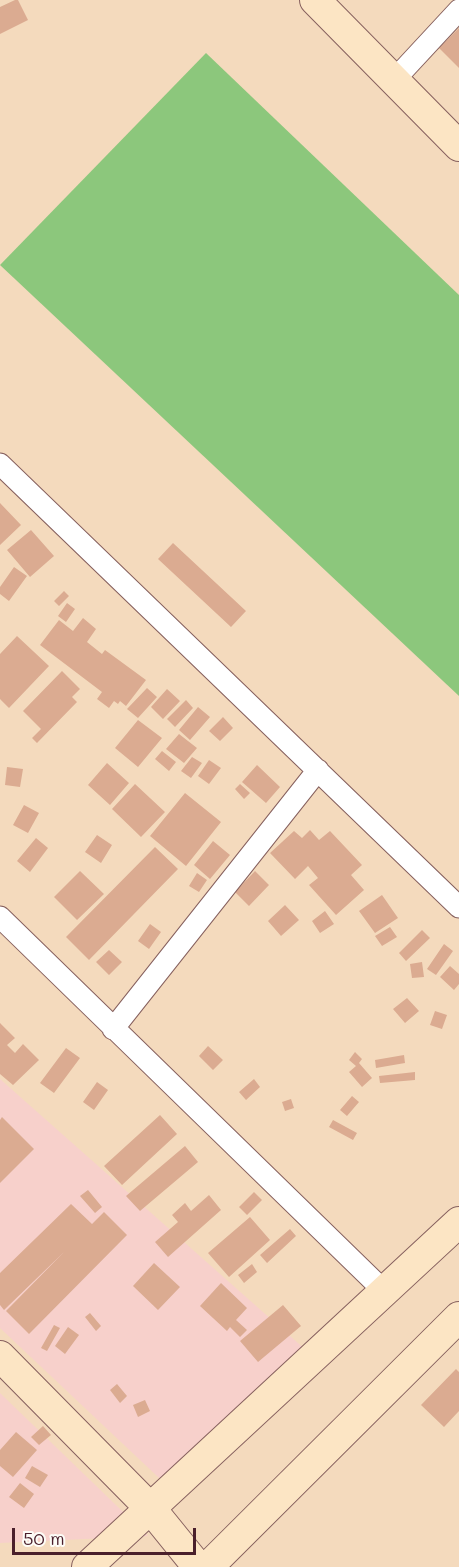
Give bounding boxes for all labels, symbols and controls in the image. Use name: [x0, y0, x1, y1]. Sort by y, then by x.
scale bar: [15, 1516, 200, 1554]
text: 50 m: [23, 1526, 65, 1550]

